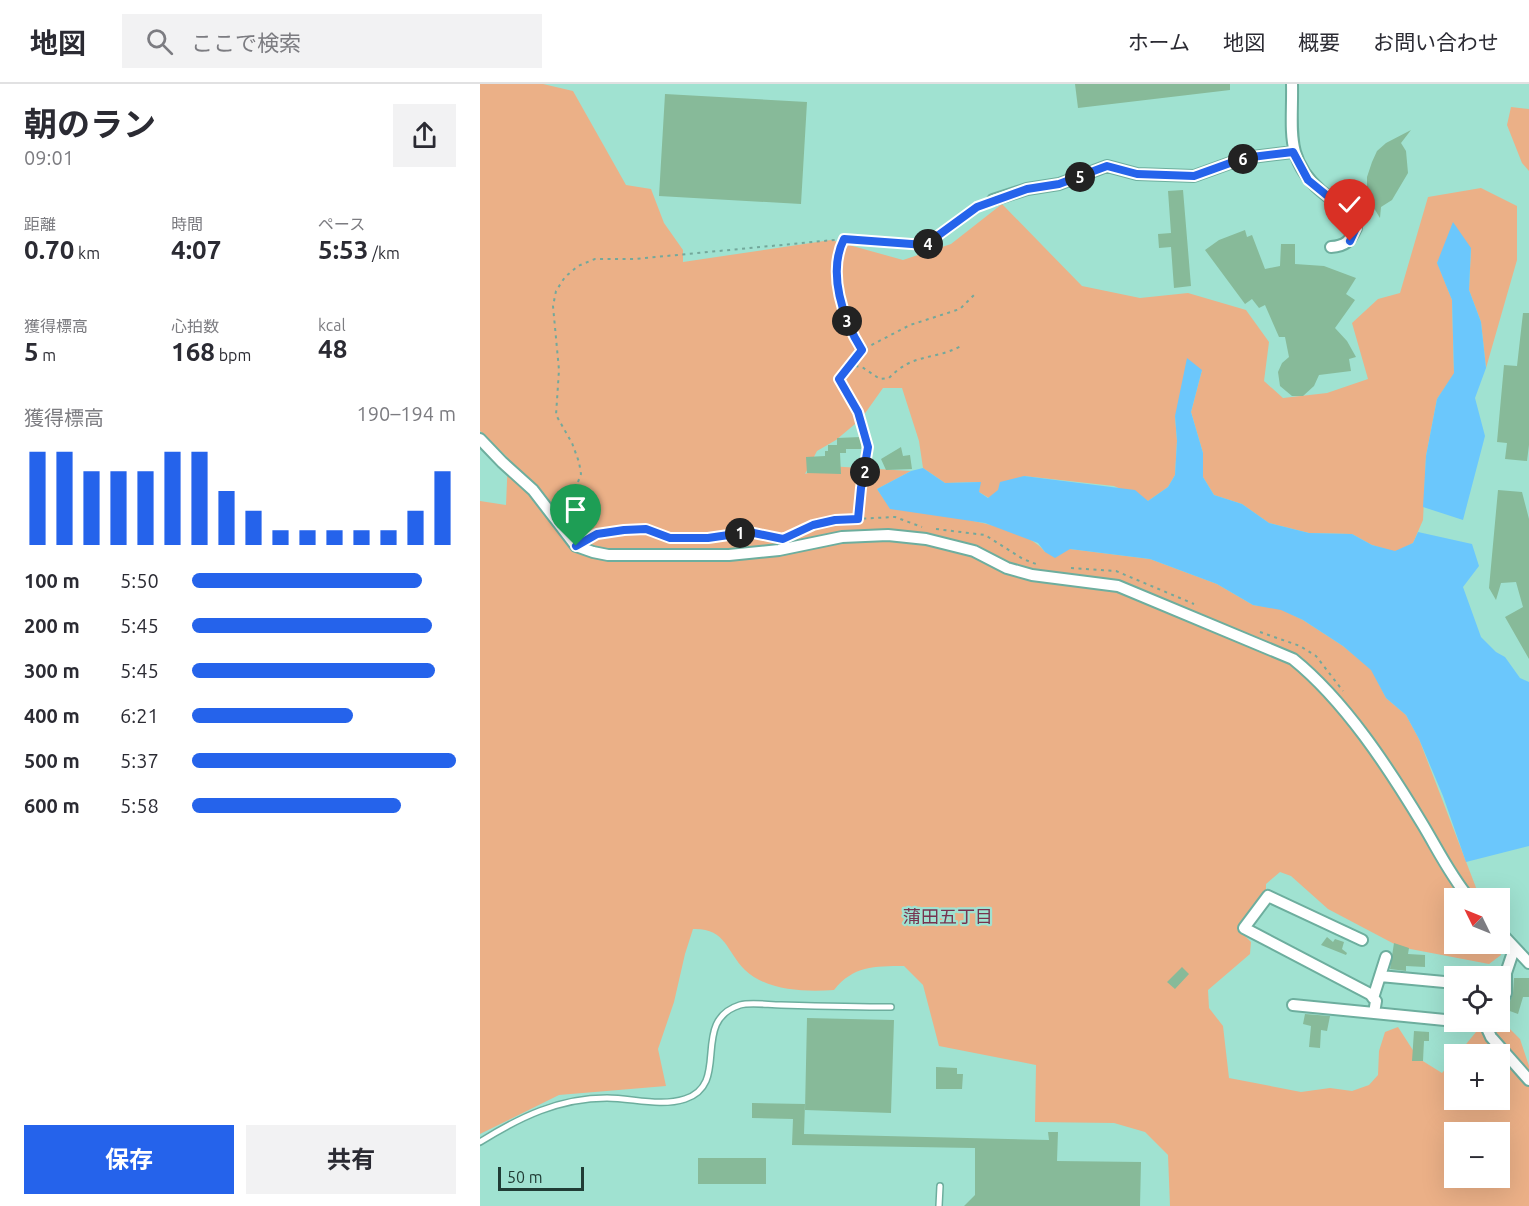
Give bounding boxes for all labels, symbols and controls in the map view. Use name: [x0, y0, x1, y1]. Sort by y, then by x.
search box: [122, 14, 542, 68]
icon: search: [143, 25, 176, 58]
text: 地図: [30, 27, 86, 58]
text: ここで検索: [191, 30, 301, 55]
text: ホーム: [1128, 30, 1190, 54]
text: 地図: [1223, 30, 1265, 54]
text: 概要: [1298, 30, 1340, 54]
text: お問い合わせ: [1373, 30, 1499, 54]
button: share: [393, 104, 456, 167]
text: 朝のラン: [24, 105, 156, 142]
pin: 6: [1228, 144, 1258, 174]
text: 09:01: [24, 146, 74, 169]
text: 6: [1238, 150, 1248, 168]
pin: 5: [1065, 162, 1095, 192]
text: 5: [1075, 168, 1085, 186]
pin: [1324, 179, 1375, 241]
icon: check: [1333, 188, 1366, 221]
text: 距離: [24, 215, 56, 233]
text: 時間: [171, 215, 203, 233]
text: ペース: [318, 215, 365, 233]
pin: 4: [913, 229, 943, 259]
text: 0.70: [24, 235, 74, 264]
text: 4:07: [171, 235, 221, 264]
text: 5:53: [318, 235, 368, 264]
text: 4: [923, 235, 933, 253]
text: km: [74, 244, 100, 262]
text: /km: [368, 244, 400, 262]
pin: 3: [832, 306, 862, 336]
text: 3: [842, 312, 852, 330]
text: kcal: [318, 316, 346, 334]
text: 獲得標高: [24, 317, 88, 335]
text: 心拍数: [171, 317, 219, 335]
text: 48: [318, 334, 347, 363]
text: 5: [24, 337, 39, 366]
text: 168: [171, 337, 215, 366]
text: m: [39, 346, 56, 364]
text: bpm: [215, 346, 251, 364]
text: 190–194 m: [357, 402, 456, 425]
text: 獲得標高: [24, 406, 104, 429]
pin: 2: [850, 457, 880, 487]
text: 2: [860, 463, 870, 481]
pin: [550, 484, 601, 546]
icon: arrive: [559, 493, 592, 526]
pin: 1: [725, 518, 755, 548]
text: 1: [735, 524, 745, 542]
text: 100 m: [24, 569, 80, 592]
text: 5:50: [120, 569, 159, 592]
text: 200 m: [24, 614, 80, 637]
text: 5:45: [120, 614, 159, 637]
text: 300 m: [24, 659, 80, 682]
text: 5:45: [120, 659, 159, 682]
text: 400 m: [24, 704, 80, 727]
text: 6:21: [120, 704, 159, 727]
text: 500 m: [24, 749, 80, 772]
text: 5:37: [120, 749, 159, 772]
text: 600 m: [24, 794, 80, 817]
text: 5:58: [120, 794, 159, 817]
north arrow: [1444, 888, 1510, 954]
map controls: [1444, 888, 1510, 1188]
district label: 蒲田五丁目: [903, 906, 993, 926]
button: locate: [1444, 966, 1510, 1032]
button: +: [1444, 1044, 1510, 1110]
button: −: [1444, 1122, 1510, 1188]
button: 保存: [24, 1125, 234, 1194]
button: 共有: [246, 1125, 456, 1194]
scale bar: [498, 1164, 584, 1192]
text: 50 m: [507, 1168, 543, 1186]

